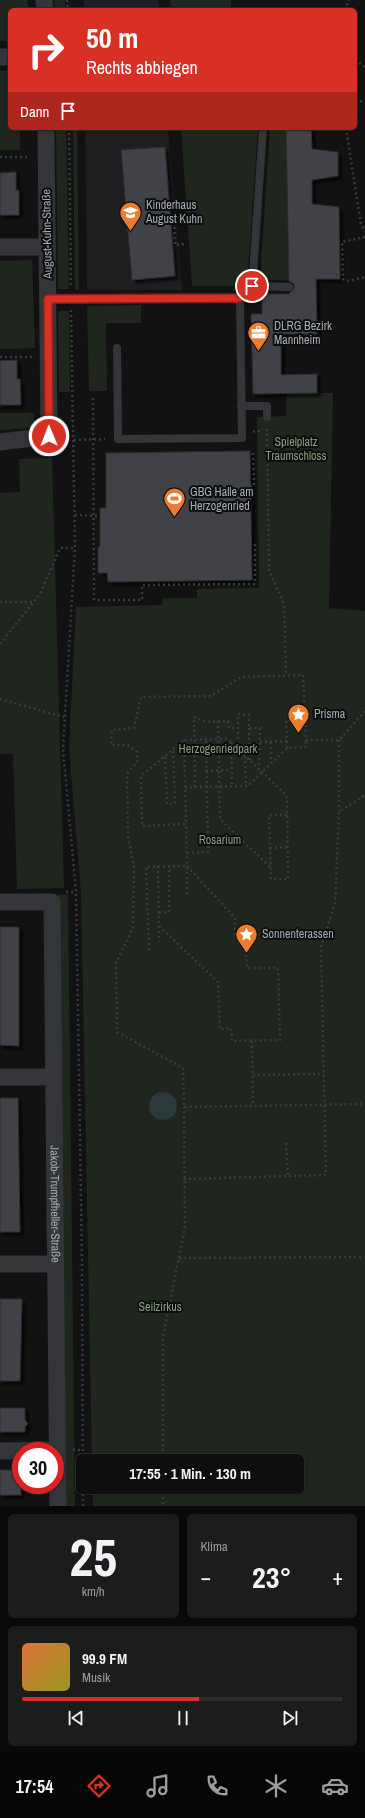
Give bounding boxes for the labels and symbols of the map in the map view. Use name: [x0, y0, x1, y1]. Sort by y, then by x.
street label: August-Kuhn-Straße: [38, 189, 56, 280]
place label: Kinderhaus August Kuhn: [145, 197, 202, 227]
school or university icon: Kinderhaus August Kuhn: [118, 199, 144, 232]
pin: [235, 269, 269, 303]
place label: DLRG Bezirk Mannheim: [274, 318, 332, 348]
office icon: DLRG Bezirk Mannheim: [246, 320, 272, 353]
position arrow: [28, 415, 70, 457]
park label: Spielplatz Traumschloss: [266, 434, 327, 464]
place label: GBG Halle am Herzogenried: [190, 484, 253, 514]
sports icon: GBG Halle am Herzogenried: [162, 486, 188, 519]
place icon: Prisma: [285, 701, 311, 734]
place label: Prisma: [314, 706, 346, 722]
park label: Herzogenriedpark: [179, 741, 257, 757]
park label: Rosarium: [199, 832, 241, 848]
place icon: Sonnenterassen: [234, 921, 260, 954]
place label: Sonnenterassen: [262, 926, 334, 942]
street label: Jakob-Trumpfheller-Straße: [46, 1145, 64, 1263]
park label: Seilzirkus: [138, 1299, 182, 1315]
speed limit sign: 30: [12, 1442, 64, 1494]

